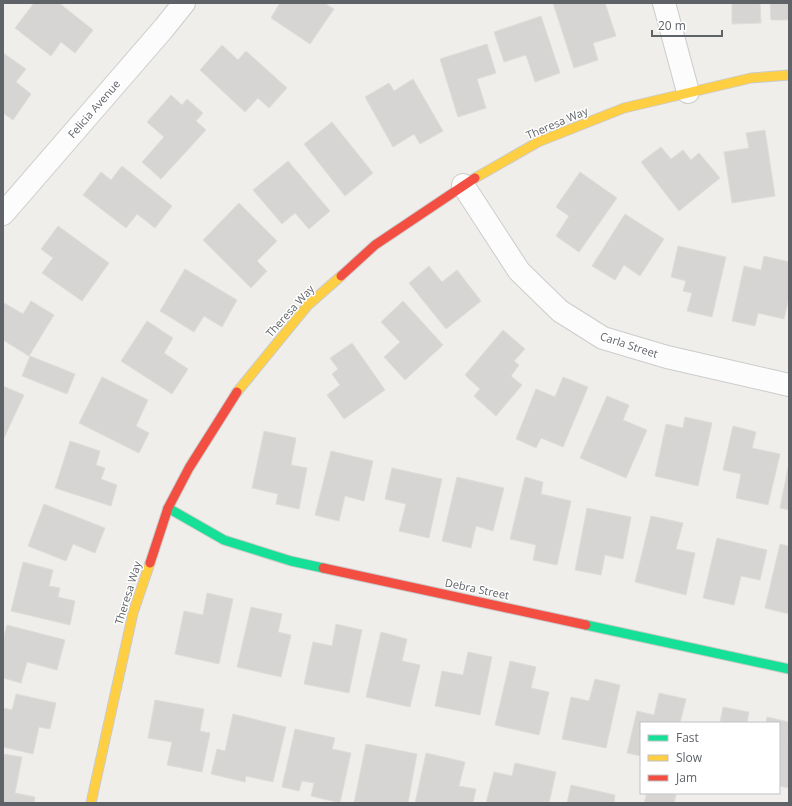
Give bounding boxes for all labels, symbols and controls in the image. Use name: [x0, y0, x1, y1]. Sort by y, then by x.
scale bar: [652, 12, 722, 38]
text: 20 m: [658, 17, 686, 34]
street label: Felicia Avenue: [64, 76, 123, 141]
street label: Theresa Way: [524, 103, 590, 142]
street label: Theresa Way: [262, 281, 317, 340]
street label: Carla Street: [598, 328, 660, 361]
street label: Theresa Way: [111, 559, 144, 626]
street label: Debra Street: [444, 574, 511, 603]
legend: [640, 722, 780, 794]
text: Fast: [676, 729, 699, 746]
text: Slow: [676, 749, 703, 766]
text: Jam: [675, 769, 697, 786]

